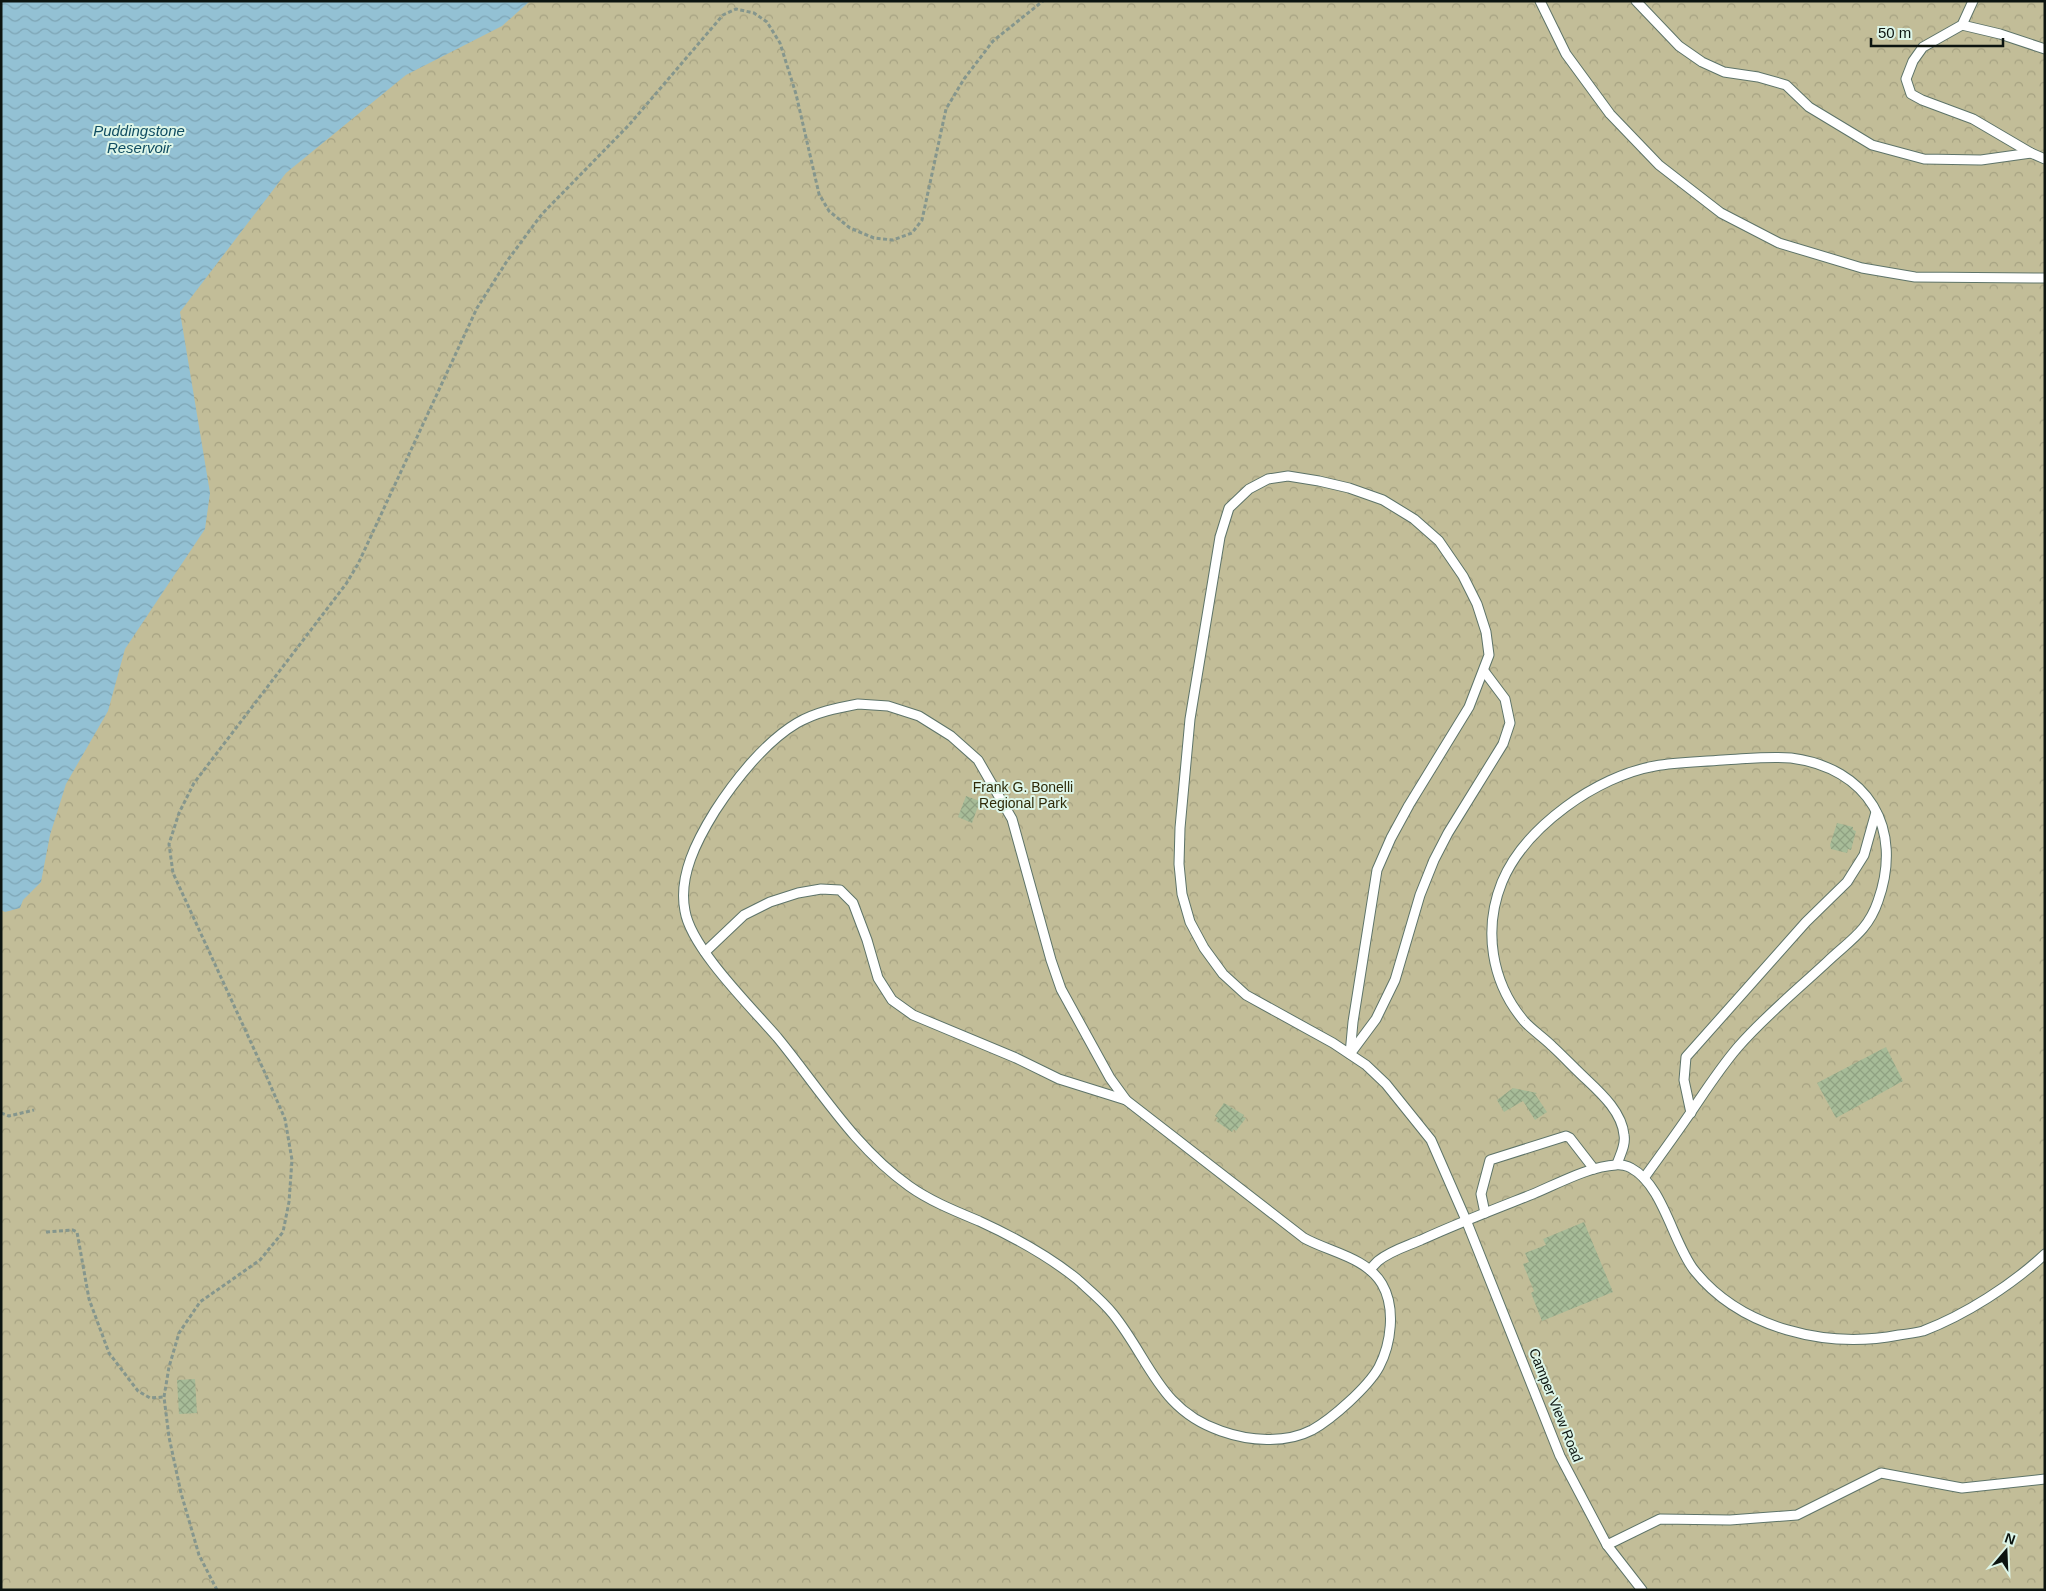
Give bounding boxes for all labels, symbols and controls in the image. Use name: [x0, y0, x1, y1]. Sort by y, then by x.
scale bar: [1871, 15, 2004, 47]
text: 50 m: [1878, 24, 1911, 41]
water label: Puddingstone Reservoir: [93, 122, 185, 156]
park label: Frank G. Bonelli Regional Park: [973, 779, 1073, 811]
street label: Camper View Road: [1526, 1346, 1586, 1464]
north arrow: [1981, 1526, 2031, 1576]
text: N: [2003, 1529, 2018, 1548]

